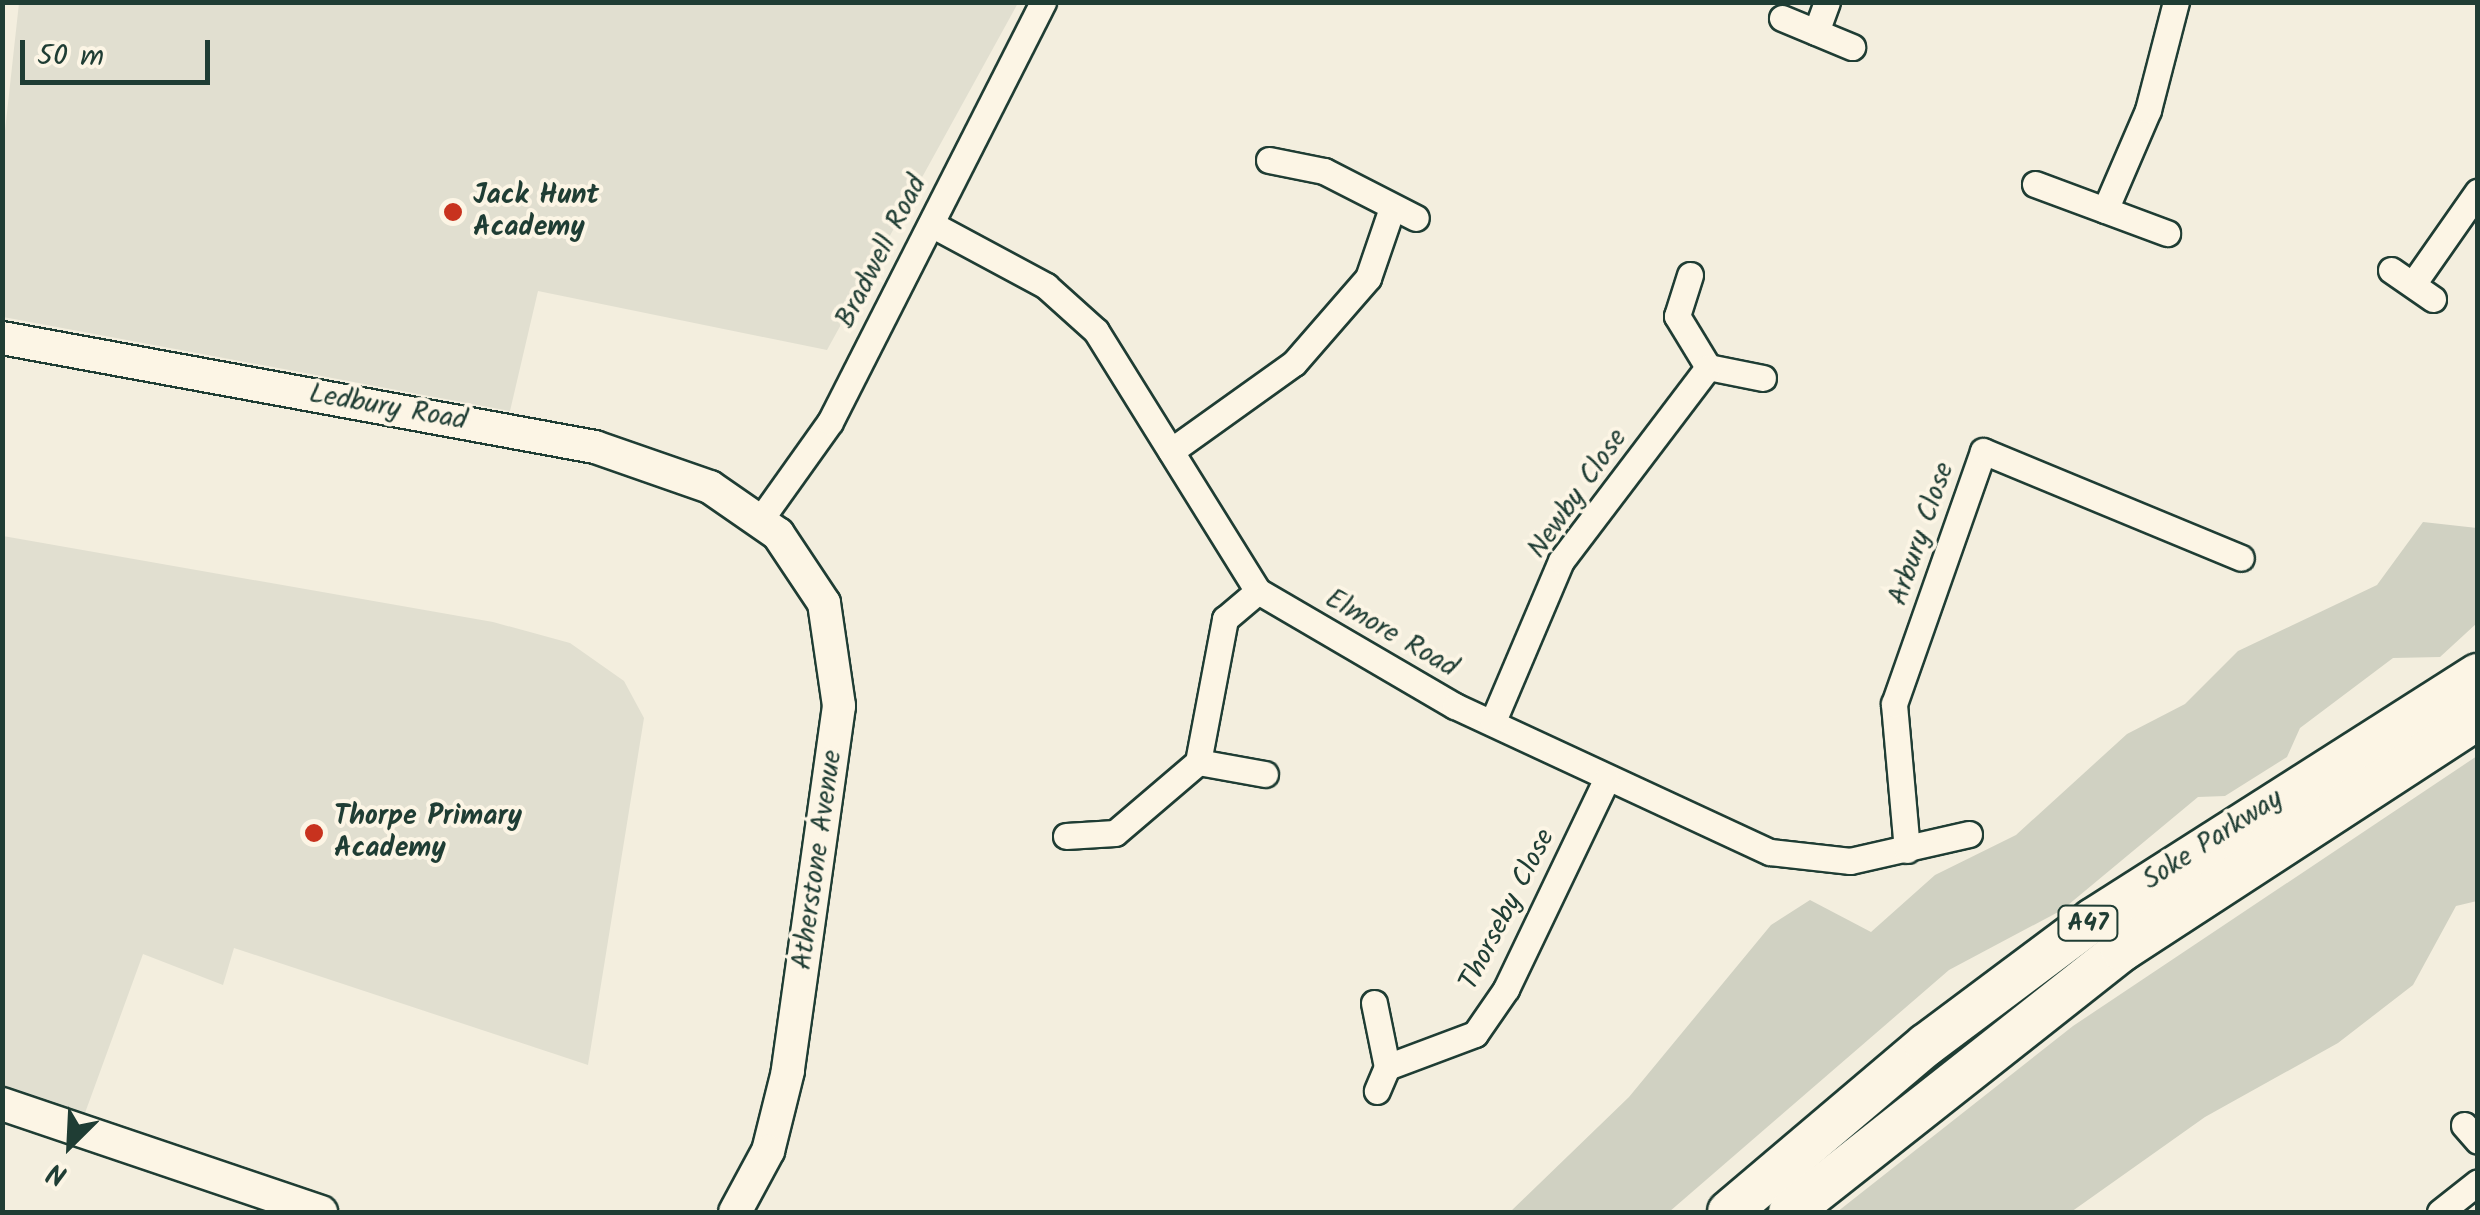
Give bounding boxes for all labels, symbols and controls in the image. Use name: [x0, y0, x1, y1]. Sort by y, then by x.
scale bar: [25, 20, 215, 82]
text: 50 m: [37, 33, 104, 81]
street label: Bradwell Road: [829, 170, 935, 334]
place label: Jack Hunt Academy: [473, 179, 599, 245]
marker: Jack Hunt Academy: [442, 201, 464, 223]
street label: Ledbury Road: [306, 378, 470, 438]
street label: Newby Close: [1521, 423, 1635, 565]
street label: Arbury Close: [1882, 458, 1962, 610]
street label: Elmore Road: [1319, 583, 1463, 685]
street label: Atherstone Avenue: [786, 748, 850, 972]
street label: Soke Parkway: [2137, 782, 2289, 898]
place label: Thorpe Primary Academy: [334, 800, 522, 866]
marker: Thorpe Primary Academy: [303, 822, 325, 844]
street label: Thorseby Close: [1453, 824, 1563, 996]
road number: A47: [2056, 903, 2120, 943]
north arrow: [20, 1095, 120, 1195]
text: N: [40, 1149, 75, 1197]

